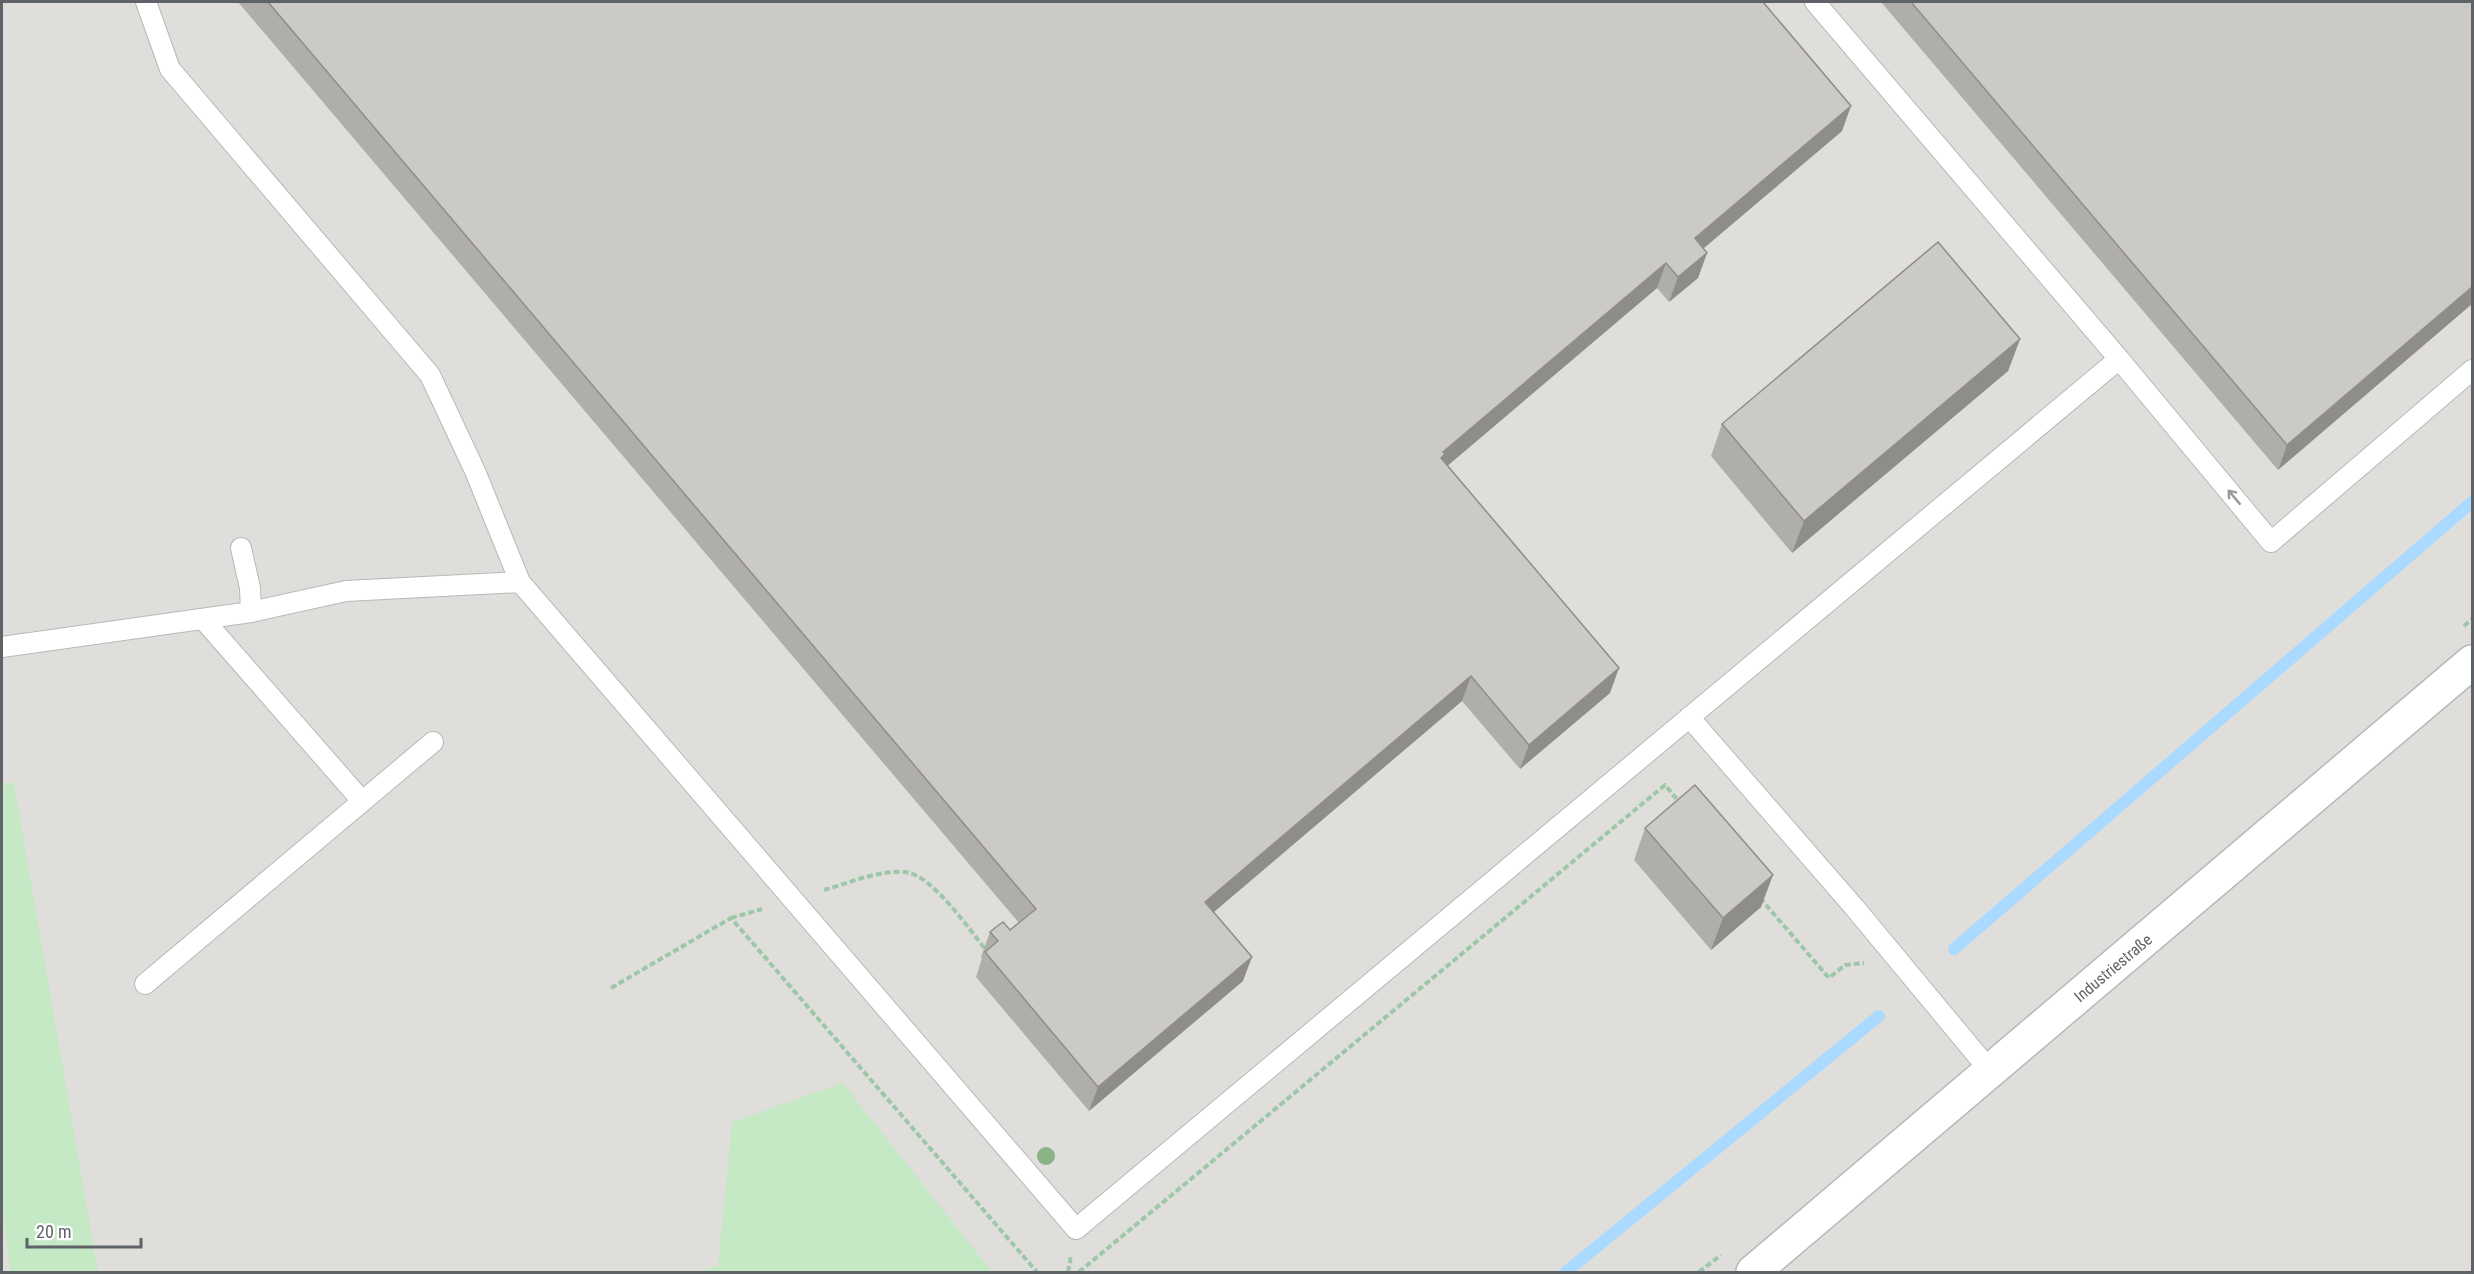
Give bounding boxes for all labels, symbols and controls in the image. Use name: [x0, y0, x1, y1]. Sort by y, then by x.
one-way arrow: [2227, 489, 2240, 505]
street label: Industriestraße: [2070, 930, 2156, 1006]
scale bar: [27, 1211, 141, 1249]
text: 20 m: [36, 1221, 71, 1242]

